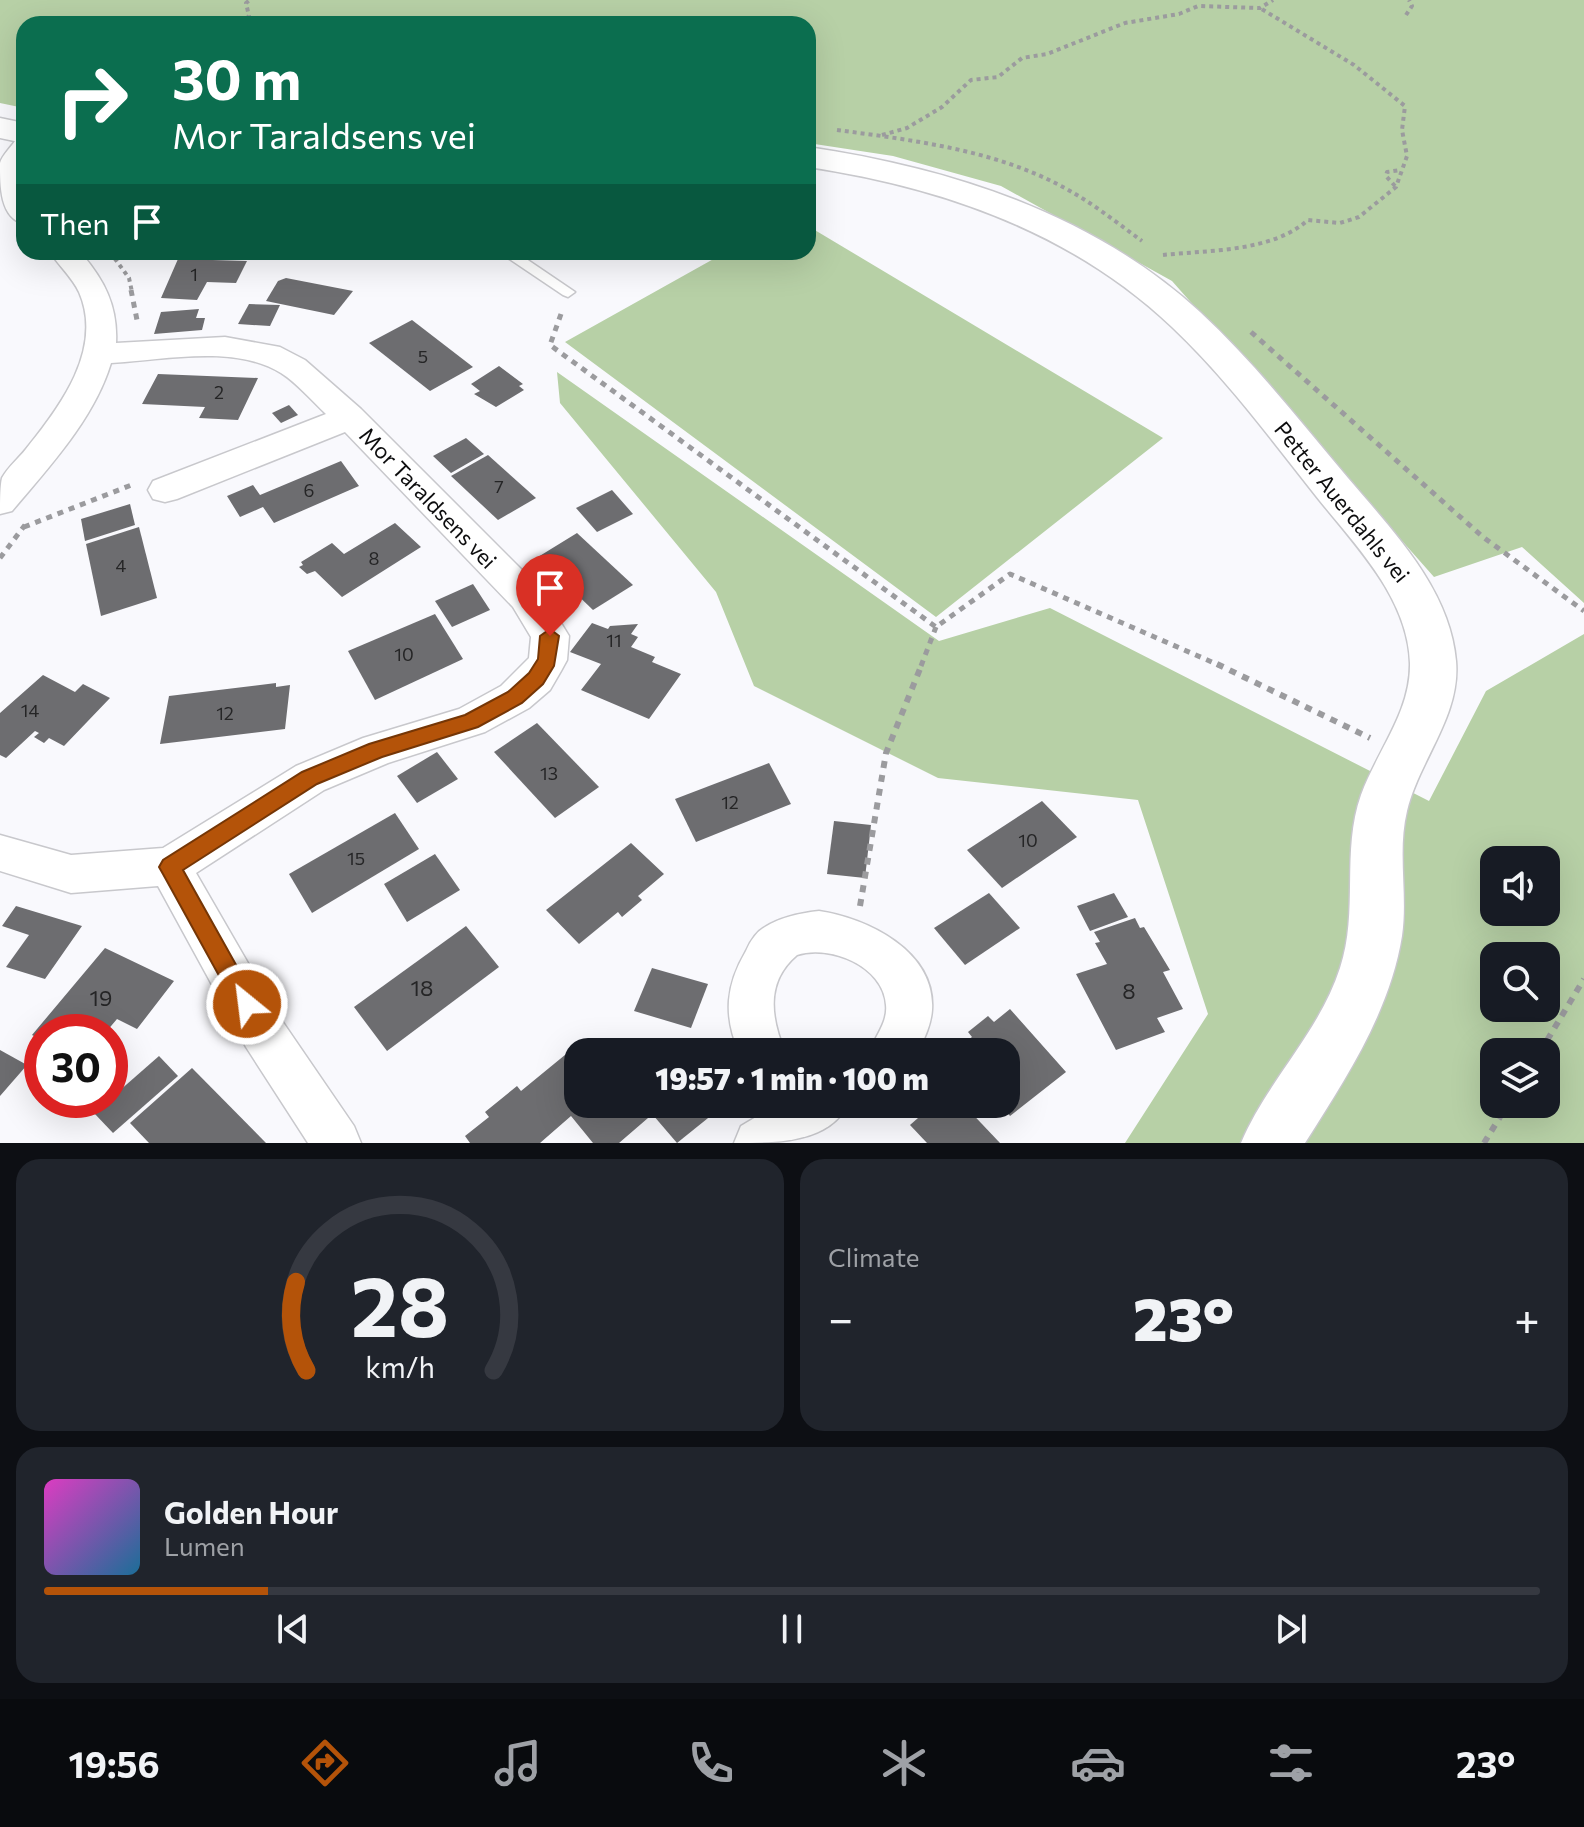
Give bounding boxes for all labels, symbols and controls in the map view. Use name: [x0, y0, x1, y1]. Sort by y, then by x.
text: 30 m: [172, 43, 301, 112]
icon: right: [40, 48, 144, 152]
text: Mor Taraldsens vei: [172, 112, 476, 156]
icon: arrive: [125, 200, 169, 244]
text: Then: [40, 204, 109, 241]
house number: 1: [190, 263, 198, 285]
house number: 5: [418, 345, 428, 367]
house number: 2: [214, 381, 224, 403]
street label: Petter Auerdahls vei: [1269, 416, 1416, 588]
street label: Mor Taraldsens vei: [354, 421, 503, 574]
house number: 7: [494, 475, 504, 497]
house number: 6: [304, 479, 314, 501]
house number: 8: [369, 547, 380, 569]
house number: 4: [116, 554, 127, 576]
pin: [516, 554, 584, 636]
icon: arrive: [528, 566, 572, 610]
house number: 11: [606, 629, 622, 651]
house number: 10: [394, 643, 414, 665]
house number: 14: [21, 699, 39, 721]
house number: 12: [216, 702, 234, 724]
house number: 13: [540, 762, 558, 784]
house number: 12: [721, 791, 739, 813]
house number: 10: [1018, 829, 1038, 851]
map controls: [1480, 846, 1560, 1118]
button: sound: [1480, 846, 1560, 926]
house number: 15: [347, 847, 365, 869]
button: search: [1480, 942, 1560, 1022]
position arrow: [205, 962, 289, 1046]
house number: 18: [411, 974, 433, 1001]
house number: 8: [1122, 977, 1136, 1004]
house number: 19: [90, 984, 112, 1011]
speed limit sign: 30: [24, 1014, 128, 1118]
button: layers: [1480, 1038, 1560, 1118]
text: 19:57 · 1 min · 100 m: [655, 1059, 929, 1096]
text: Climate: [828, 1241, 920, 1272]
text: 28: [351, 1252, 449, 1354]
text: 23°: [1133, 1280, 1234, 1353]
text: −: [828, 1290, 853, 1344]
text: +: [1514, 1290, 1540, 1344]
text: km/h: [365, 1349, 435, 1384]
text: Golden Hour: [164, 1493, 338, 1530]
text: Lumen: [164, 1530, 245, 1561]
icon: previous: [271, 1607, 315, 1651]
icon: pause: [770, 1607, 814, 1651]
icon: next: [1269, 1607, 1313, 1651]
icon: directions: [297, 1735, 353, 1791]
icon: music: [490, 1735, 546, 1791]
icon: phone: [683, 1735, 739, 1791]
icon: climate: [876, 1735, 932, 1791]
icon: car: [1070, 1735, 1126, 1791]
icon: filters: [1263, 1735, 1319, 1791]
text: 19:56: [69, 1741, 160, 1785]
text: 23°: [1456, 1741, 1515, 1785]

